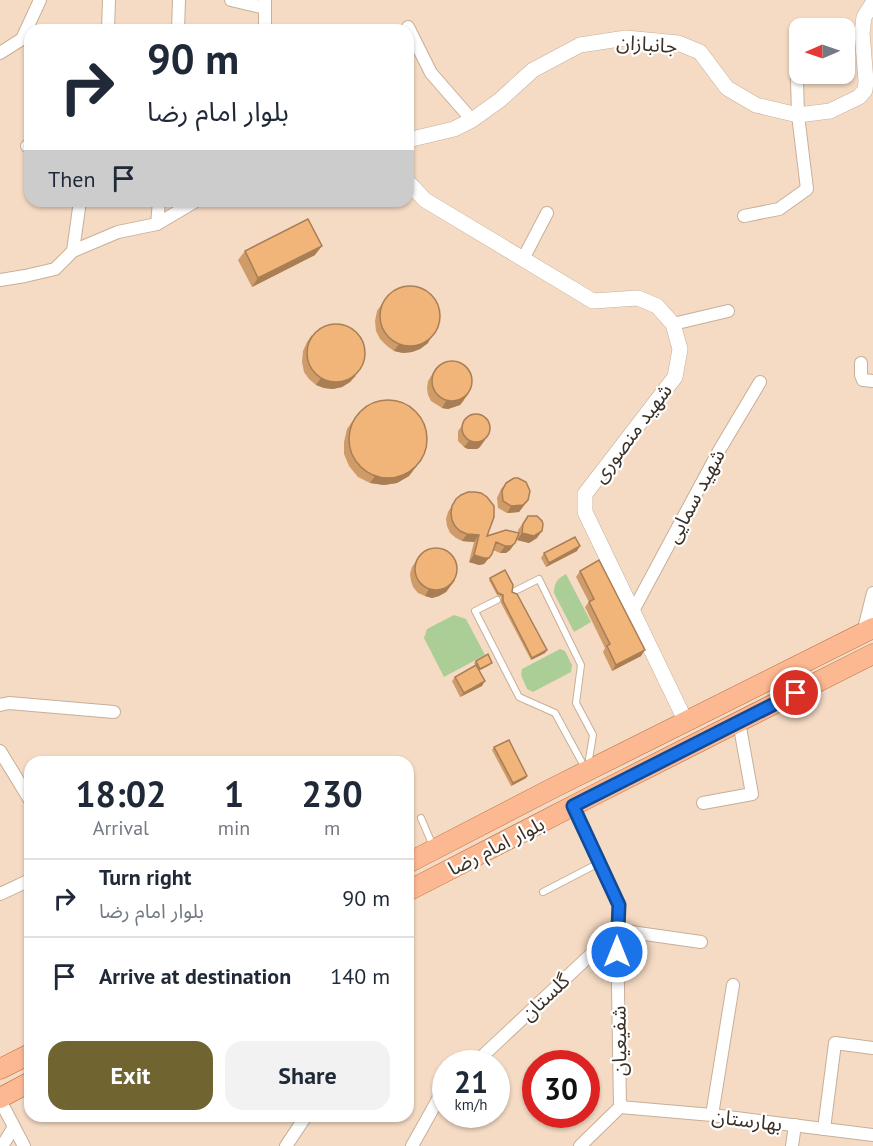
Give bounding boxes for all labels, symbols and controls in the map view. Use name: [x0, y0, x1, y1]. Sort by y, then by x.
north arrow: [789, 18, 855, 84]
map controls: [789, 18, 855, 84]
street label: جانبازان: [616, 29, 678, 59]
text: 90 m: [147, 31, 239, 86]
icon: right: [48, 48, 126, 126]
text: بلوار امام رضا: [147, 94, 289, 128]
icon: arrive: [107, 162, 140, 195]
text: Then: [48, 165, 95, 193]
street label: شهید منصوری: [586, 378, 678, 488]
street label: شهید سمایی: [659, 444, 731, 548]
pin: [770, 667, 821, 718]
icon: arrive: [779, 676, 812, 709]
text: 18:02: [75, 770, 167, 817]
text: 1: [224, 770, 244, 817]
text: 230: [302, 770, 363, 817]
street label: بلوار امام رضا: [443, 811, 550, 883]
text: Arrival: [93, 815, 149, 841]
text: min: [218, 815, 250, 841]
text: m: [324, 815, 340, 841]
text: Turn right: [99, 863, 191, 891]
icon: right: [48, 882, 81, 915]
text: 90 m: [342, 884, 390, 912]
text: بلوار امام رضا: [99, 898, 204, 924]
position arrow: [585, 920, 649, 984]
icon: arrive: [48, 960, 81, 993]
text: Arrive at destination: [99, 962, 291, 990]
text: 140 m: [330, 962, 390, 990]
street label: گلستان: [515, 967, 576, 1026]
street label: شفیعیان: [605, 1006, 633, 1076]
button: Exit: [48, 1041, 213, 1110]
button: Share: [225, 1041, 390, 1110]
speed limit sign: 30: [522, 1050, 600, 1128]
text: 21: [454, 1062, 488, 1101]
text: km/h: [455, 1095, 487, 1114]
street label: بهارستان: [710, 1103, 784, 1137]

